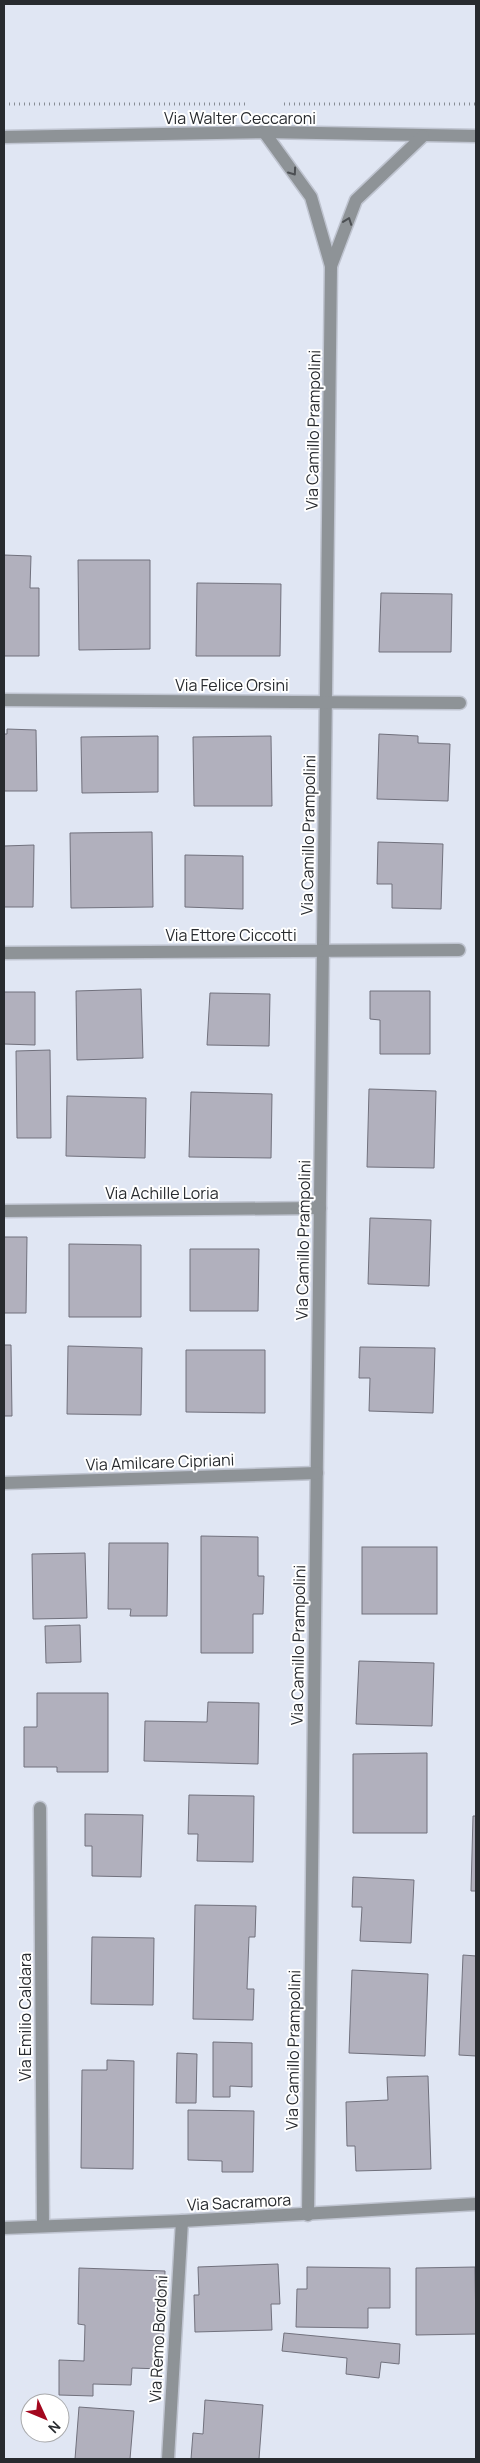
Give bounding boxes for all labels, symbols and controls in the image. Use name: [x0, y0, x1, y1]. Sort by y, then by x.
street label: Via Walter Ceccaroni: [164, 107, 316, 129]
one-way arrow: [287, 166, 296, 176]
one-way arrow: [342, 217, 352, 226]
street label: Via Camillo Prampolini: [301, 350, 325, 510]
street label: Via Felice Orsini: [175, 674, 289, 696]
street label: Via Camillo Prampolini: [296, 755, 320, 915]
street label: Via Ettore Ciccotti: [165, 924, 297, 946]
street label: Via Camillo Prampolini: [291, 1160, 315, 1320]
street label: Via Achille Loria: [105, 1182, 219, 1204]
street label: Via Amilcare Cipriani: [85, 1448, 235, 1476]
street label: Via Camillo Prampolini: [286, 1565, 310, 1725]
street label: Via Emilio Caldara: [14, 1953, 36, 2081]
street label: Via Camillo Prampolini: [281, 1970, 305, 2130]
street label: Via Sacramora: [186, 2188, 292, 2216]
street label: Via Remo Bordoni: [144, 2275, 172, 2403]
north arrow: [20, 2393, 70, 2443]
text: N: [44, 2417, 65, 2438]

